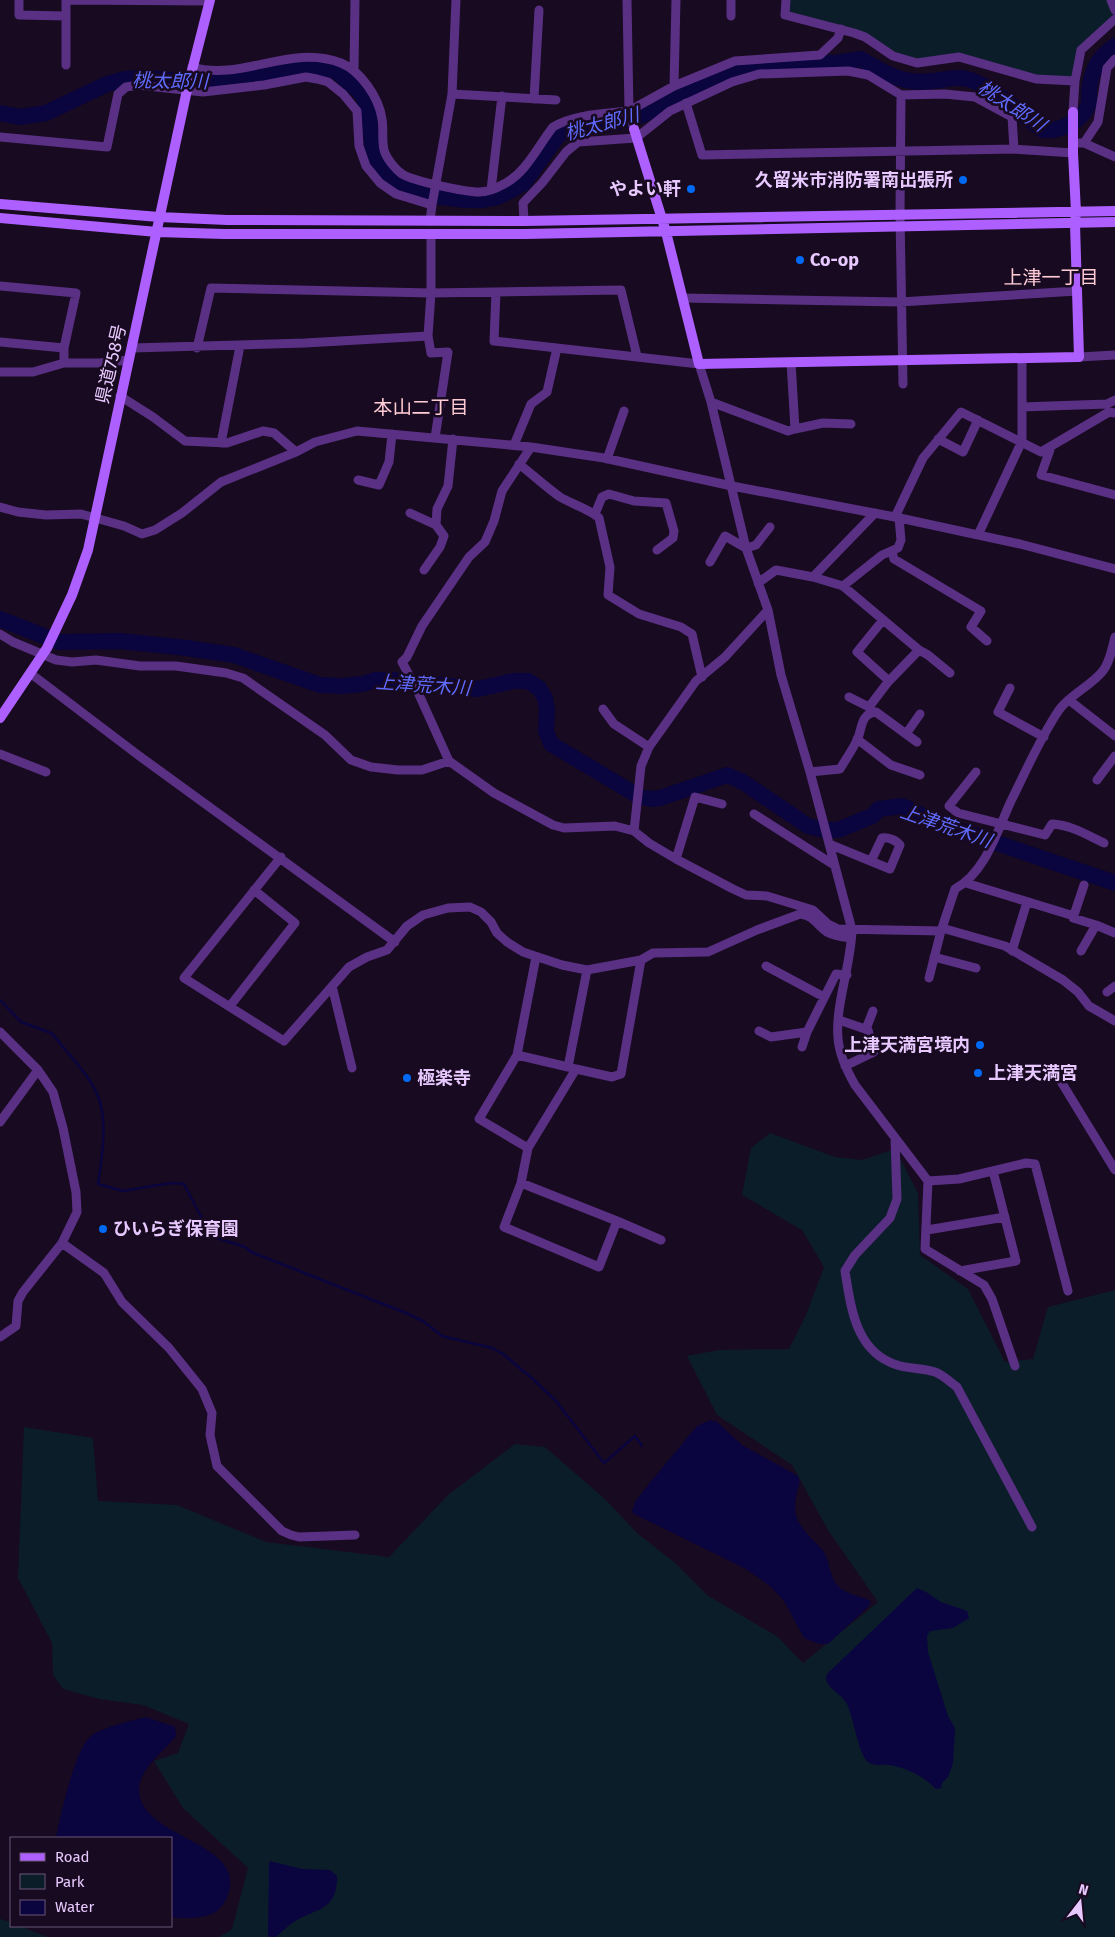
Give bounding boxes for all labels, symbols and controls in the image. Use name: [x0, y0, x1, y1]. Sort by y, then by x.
water label: 桃太郎川: [132, 69, 210, 93]
water label: 桃太郎川: [974, 76, 1052, 137]
water label: 桃太郎川: [562, 103, 644, 145]
place label: 久留米市消防署南出張所: [755, 169, 953, 191]
marker: 久留米市消防署南出張所: [957, 174, 969, 186]
place label: やよい軒: [609, 178, 681, 200]
marker: やよい軒: [685, 183, 697, 195]
place label: Co-op: [810, 249, 859, 271]
marker: Co-op: [794, 254, 806, 266]
district label: 上津一丁目: [1003, 266, 1099, 289]
street label: 県道758号: [91, 322, 131, 406]
district label: 本山二丁目: [373, 396, 469, 419]
water label: 上津荒木川: [375, 670, 473, 700]
water label: 上津荒木川: [897, 800, 997, 853]
place label: 上津天満宮境内: [844, 1034, 970, 1056]
marker: 上津天満宮境内: [974, 1039, 986, 1051]
place label: 上津天満宮: [988, 1062, 1078, 1084]
place label: 極楽寺: [417, 1067, 471, 1089]
marker: 上津天満宮: [972, 1067, 984, 1079]
marker: 極楽寺: [401, 1072, 413, 1084]
place label: ひいらぎ保育園: [113, 1218, 239, 1240]
marker: ひいらぎ保育園: [97, 1223, 109, 1235]
legend: [10, 1837, 172, 1927]
text: Road: [55, 1848, 90, 1866]
text: Park: [55, 1873, 85, 1891]
north arrow: [1055, 1877, 1105, 1927]
text: N: [1077, 1881, 1090, 1899]
text: Water: [55, 1898, 94, 1916]

